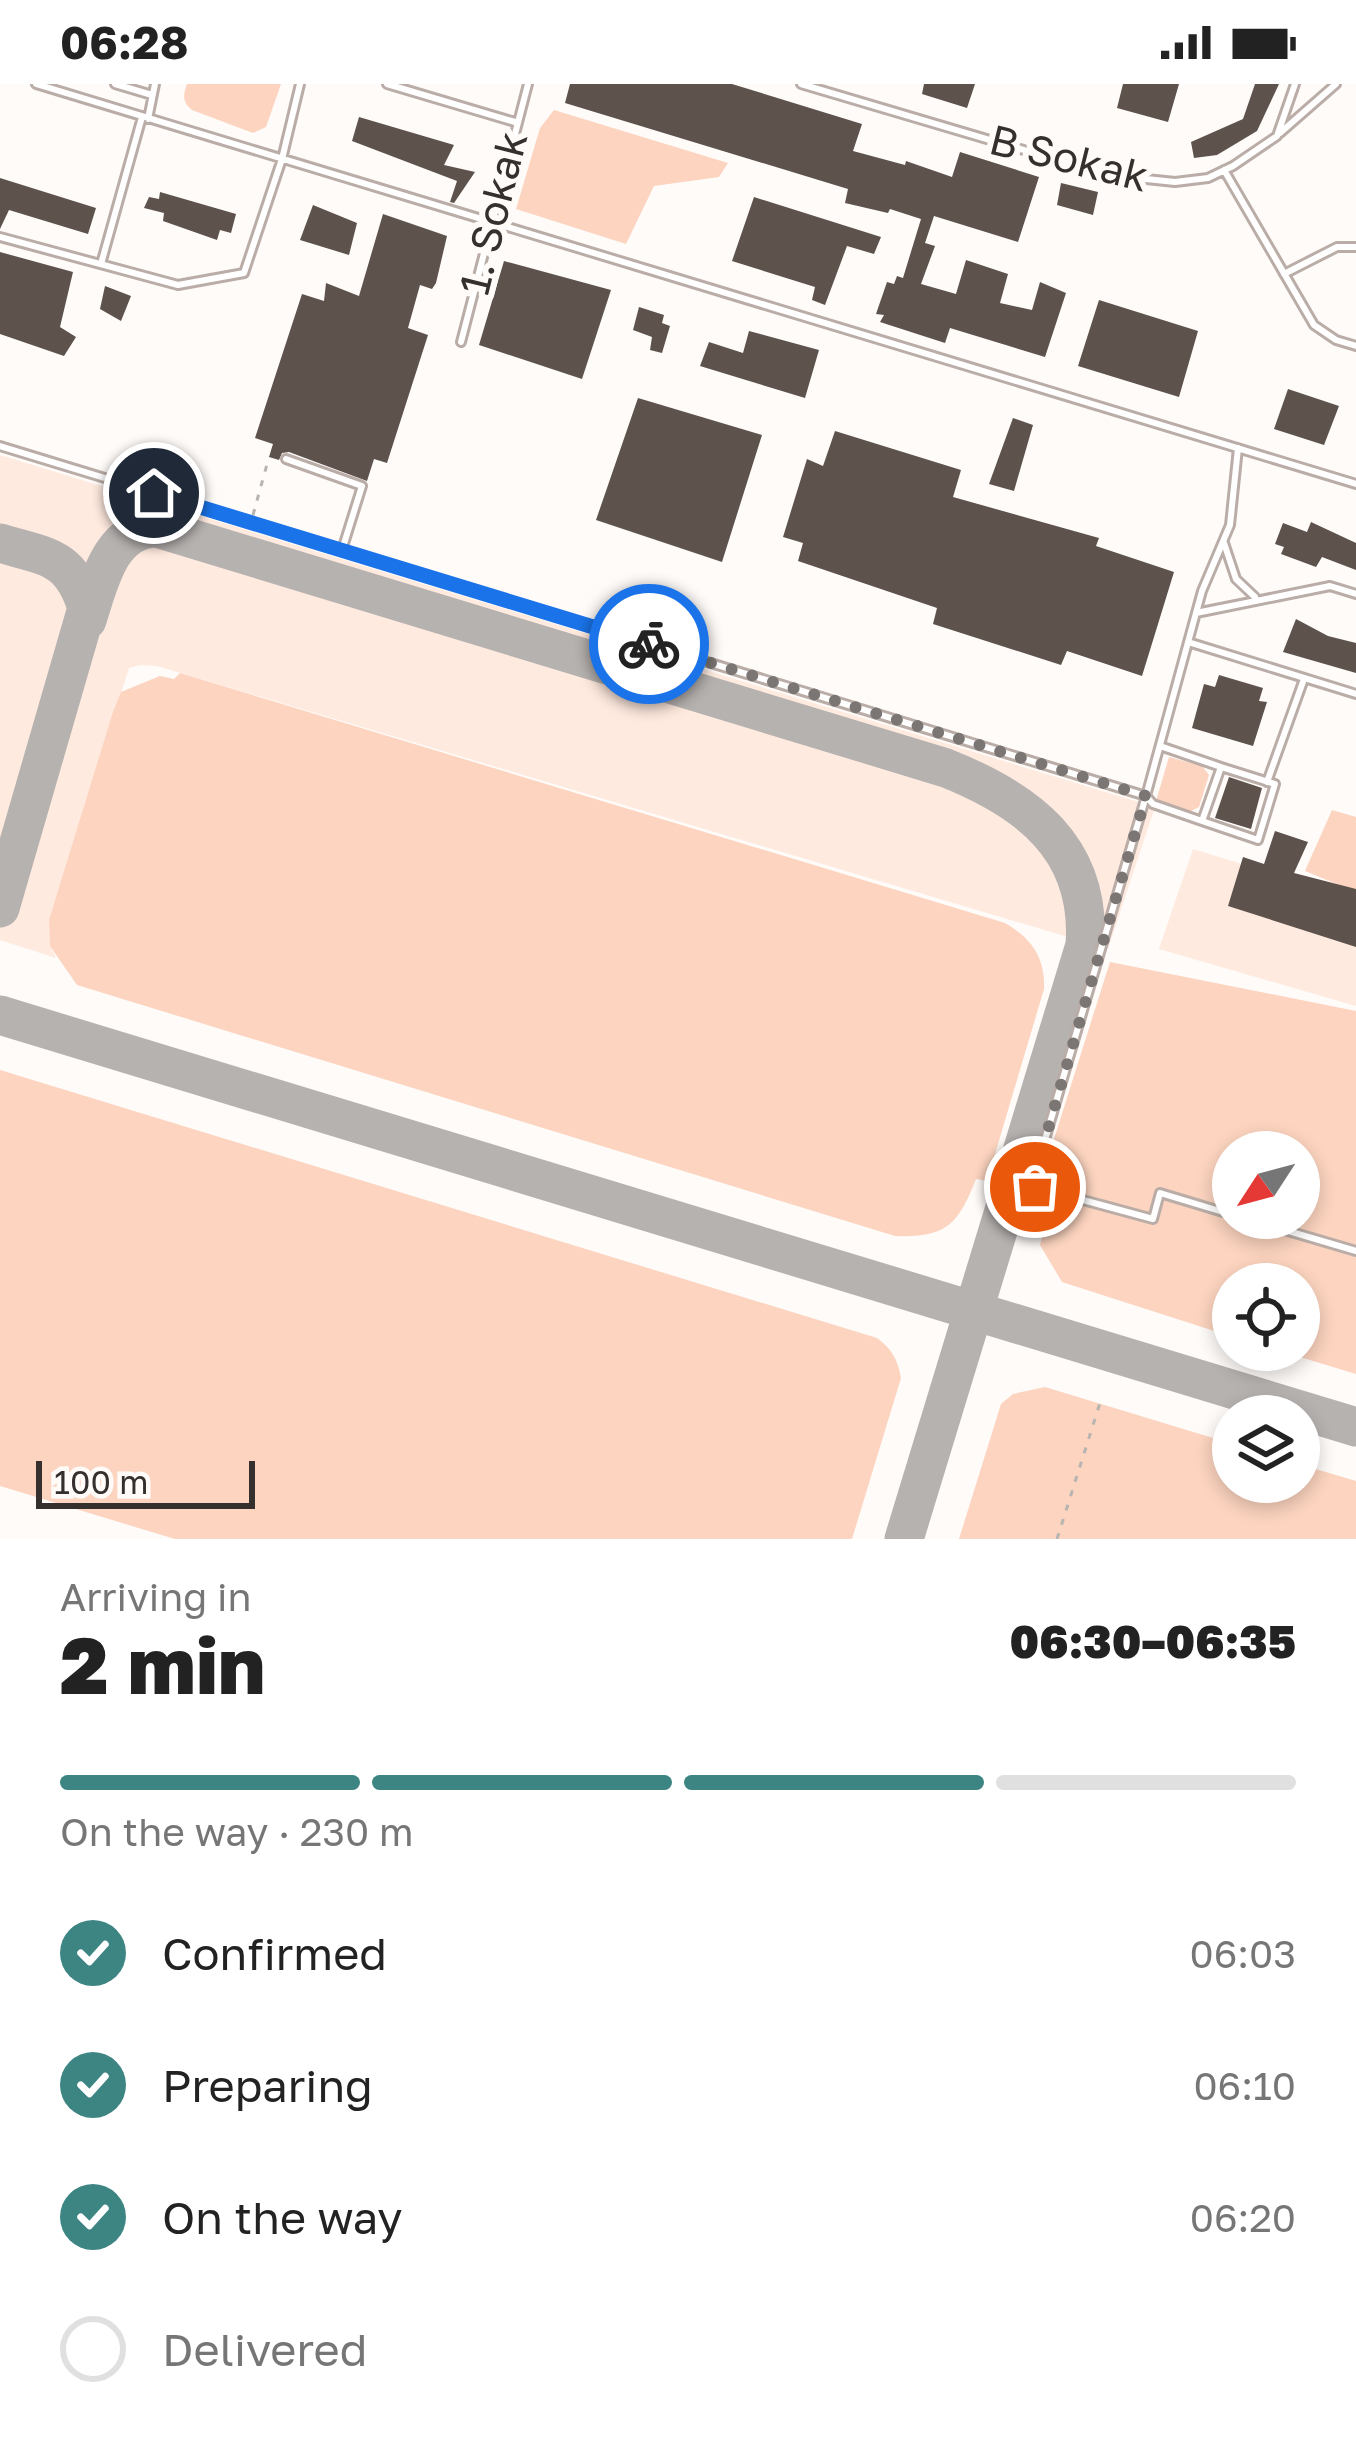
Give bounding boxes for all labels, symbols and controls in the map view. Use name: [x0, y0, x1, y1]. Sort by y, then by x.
text: 06:28: [60, 15, 188, 69]
street label: B Sokak: [985, 113, 1154, 201]
street label: 1. Sokak: [448, 126, 536, 299]
pin: [103, 442, 205, 544]
icon: home: [121, 460, 187, 526]
courier: [589, 584, 709, 704]
icon: bike: [616, 611, 682, 677]
north arrow: [1212, 1131, 1320, 1239]
map controls: [1212, 1131, 1320, 1503]
pin: [984, 1136, 1086, 1238]
icon: bag: [1002, 1154, 1068, 1220]
button: locate: [1212, 1263, 1320, 1371]
button: layers: [1212, 1395, 1320, 1503]
scale bar: [36, 1455, 255, 1508]
text: 100 m: [54, 1462, 148, 1501]
text: Arriving in: [60, 1573, 251, 1620]
text: 06:30–06:35: [1010, 1614, 1296, 1668]
text: 2 min: [60, 1618, 265, 1711]
text: On the way · 230 m: [60, 1808, 414, 1855]
icon: check: [60, 1920, 126, 1986]
text: Confirmed: [162, 1926, 387, 1980]
text: 06:03: [1190, 1930, 1296, 1977]
icon: check: [60, 2052, 126, 2118]
text: Preparing: [162, 2058, 373, 2112]
text: 06:10: [1193, 2062, 1296, 2109]
icon: check: [60, 2184, 126, 2250]
text: On the way: [162, 2190, 403, 2244]
text: 06:20: [1190, 2194, 1296, 2241]
text: Delivered: [162, 2322, 367, 2376]

